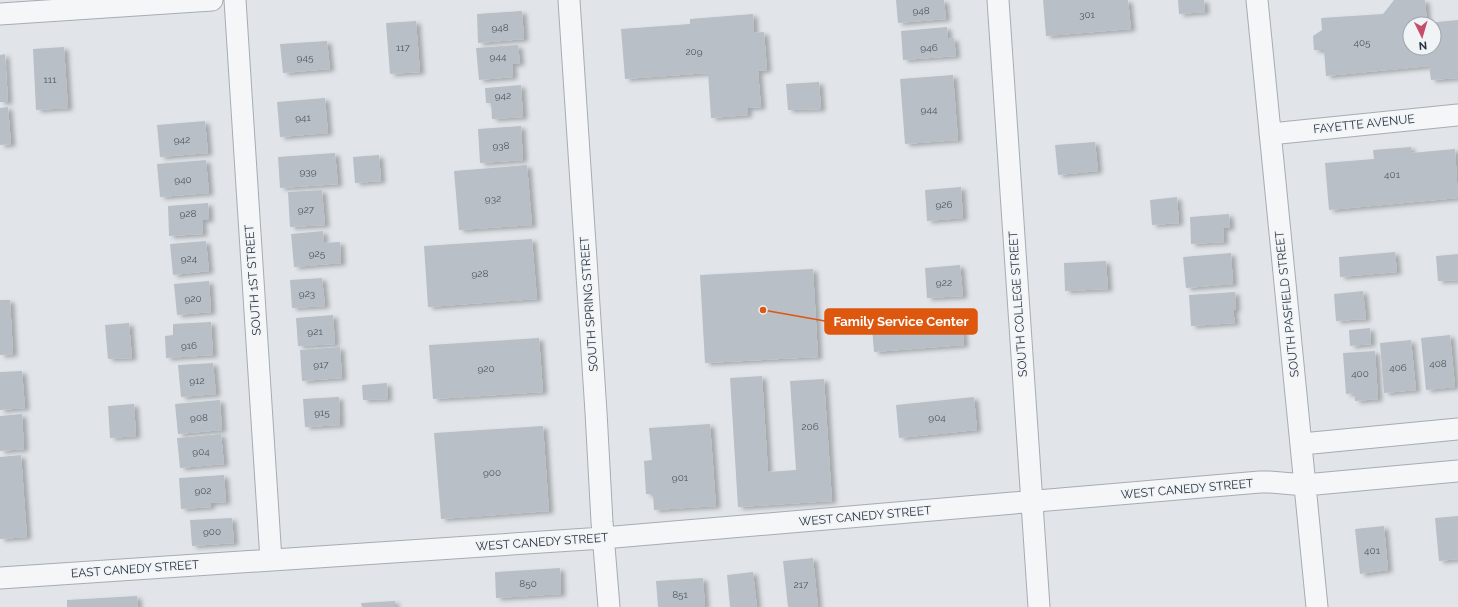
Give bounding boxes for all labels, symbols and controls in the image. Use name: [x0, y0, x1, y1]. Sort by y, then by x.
house number: 948: [912, 5, 930, 16]
house number: 301: [1079, 9, 1096, 20]
north arrow: [1402, 16, 1442, 56]
house number: 948: [491, 22, 509, 33]
house number: 405: [1353, 37, 1371, 48]
text: N: [1418, 39, 1428, 52]
house number: 117: [396, 42, 411, 53]
house number: 946: [920, 42, 938, 53]
house number: 209: [685, 46, 703, 57]
house number: 944: [490, 51, 507, 62]
house number: 945: [297, 52, 314, 63]
house number: 111: [44, 74, 57, 85]
house number: 942: [495, 90, 511, 101]
house number: 944: [921, 104, 938, 115]
house number: 941: [295, 112, 312, 123]
street label: FAYETTE AVENUE: [1313, 112, 1415, 136]
house number: 942: [174, 134, 190, 145]
house number: 938: [492, 140, 510, 151]
house number: 939: [299, 166, 317, 177]
house number: 401: [1384, 169, 1401, 180]
house number: 940: [174, 174, 192, 185]
house number: 932: [485, 193, 501, 204]
house number: 926: [935, 199, 953, 210]
house number: 927: [298, 204, 315, 215]
house number: 928: [180, 208, 197, 219]
street label: SOUTH 1ST STREET: [242, 223, 264, 336]
street label: SOUTH PASFIELD STREET: [1272, 229, 1302, 378]
street label: SOUTH COLLEGE STREET: [1006, 230, 1030, 377]
street label: SOUTH SPRING STREET: [577, 235, 601, 372]
house number: 925: [309, 248, 326, 259]
house number: 924: [181, 253, 198, 264]
house number: 928: [472, 268, 489, 279]
house number: 922: [936, 277, 952, 288]
house number: 923: [299, 288, 315, 299]
house number: 920: [184, 293, 202, 304]
callout: Family Service Center: [825, 309, 977, 334]
text: Family Service Center: [833, 314, 969, 329]
house number: 921: [307, 326, 323, 337]
house number: 916: [181, 340, 197, 351]
house number: 408: [1429, 358, 1447, 369]
house number: 917: [313, 359, 329, 370]
house number: 406: [1389, 362, 1407, 373]
house number: 920: [477, 363, 495, 374]
house number: 400: [1351, 368, 1369, 379]
house number: 912: [189, 375, 205, 386]
house number: 915: [314, 407, 330, 418]
house number: 908: [190, 412, 208, 423]
house number: 904: [928, 412, 946, 423]
house number: 206: [801, 421, 819, 432]
house number: 904: [192, 446, 210, 457]
house number: 900: [483, 467, 501, 478]
house number: 901: [672, 472, 689, 483]
street label: WEST CANEDY STREET: [1120, 476, 1254, 502]
house number: 902: [194, 485, 212, 496]
street label: WEST CANEDY STREET: [798, 503, 932, 529]
house number: 900: [203, 526, 221, 537]
street label: WEST CANEDY STREET: [475, 530, 609, 554]
house number: 401: [1364, 545, 1381, 556]
street label: EAST CANEDY STREET: [71, 557, 200, 580]
house number: 850: [519, 578, 537, 589]
house number: 217: [794, 579, 809, 590]
house number: 851: [672, 589, 689, 600]

